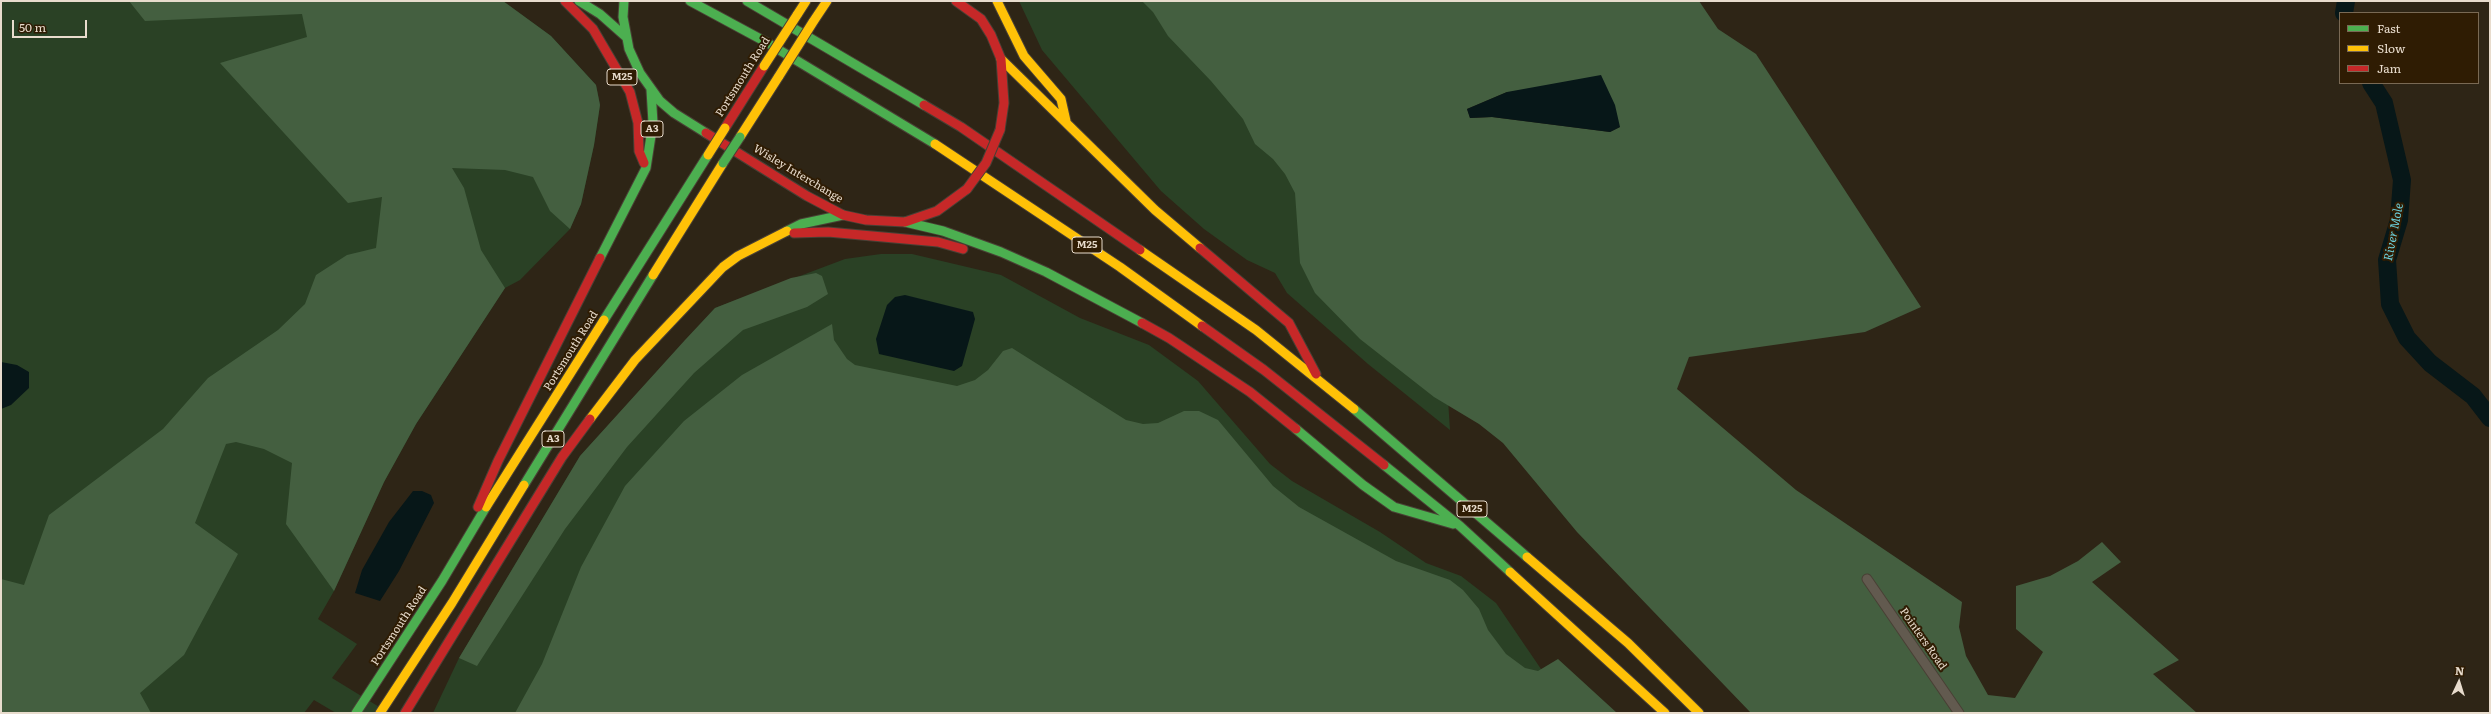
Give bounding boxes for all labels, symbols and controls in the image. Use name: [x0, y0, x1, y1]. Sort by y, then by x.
scale bar: [14, 12, 89, 38]
legend: [2339, 12, 2479, 84]
text: 50 m: [19, 18, 46, 36]
text: Fast: [2377, 19, 2400, 37]
street label: Portsmouth Road: [713, 35, 773, 119]
text: Slow: [2377, 39, 2405, 57]
text: Jam: [2377, 59, 2401, 77]
road number: M25: [607, 69, 637, 85]
road number: A3: [641, 121, 663, 137]
street label: Wisley Interchange: [751, 142, 845, 206]
water label: River Mole: [2381, 202, 2407, 262]
road number: M25: [1072, 237, 1102, 253]
street label: Portsmouth Road: [541, 309, 601, 393]
road number: A3: [542, 431, 564, 447]
road number: M25: [1457, 501, 1487, 517]
street label: Portsmouth Road: [369, 584, 429, 668]
street label: Pointers Road: [1897, 605, 1949, 673]
north arrow: [2439, 662, 2479, 702]
text: N: [2455, 662, 2465, 678]

